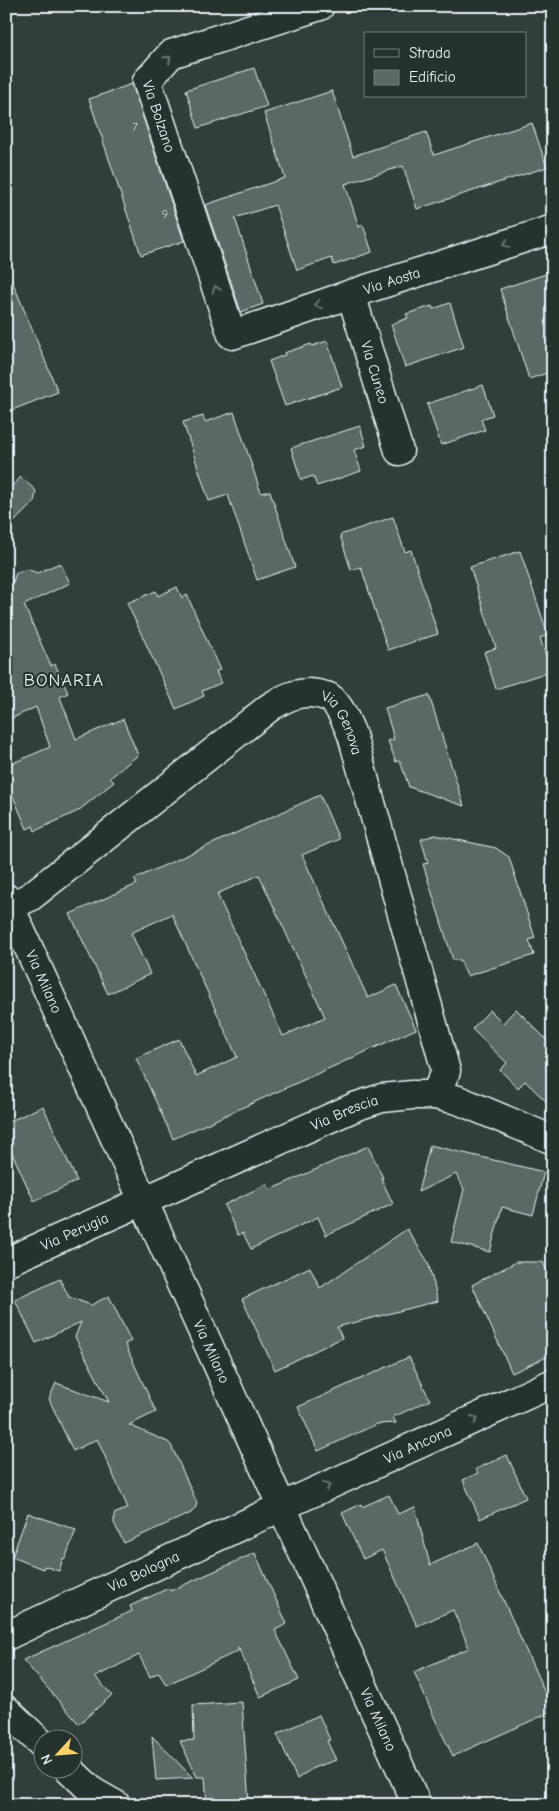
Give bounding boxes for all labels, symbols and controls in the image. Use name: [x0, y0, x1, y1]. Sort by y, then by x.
legend: [364, 32, 526, 98]
text: Strada: [409, 44, 451, 62]
one-way arrow: [163, 55, 172, 64]
text: Edificio: [409, 68, 456, 86]
street label: Via Bolzano: [138, 78, 179, 155]
house number: 7: [132, 120, 138, 134]
house number: 9: [162, 207, 168, 221]
one-way arrow: [503, 239, 511, 249]
street label: Via Aosta: [361, 263, 422, 298]
one-way arrow: [212, 285, 222, 293]
one-way arrow: [315, 299, 323, 309]
street label: Via Cuneo: [357, 339, 393, 406]
district label: BONARIA: [24, 670, 104, 691]
street label: Via Genova: [320, 686, 366, 757]
street label: Via Milano: [22, 947, 66, 1016]
street label: Via Brescia: [308, 1091, 380, 1134]
street label: Via Perugia: [38, 1209, 111, 1254]
street label: Via Milano: [189, 1317, 234, 1386]
one-way arrow: [470, 1414, 479, 1425]
street label: Via Ancona: [381, 1421, 454, 1468]
one-way arrow: [322, 1482, 331, 1493]
street label: Via Bologna: [105, 1547, 182, 1596]
street label: Via Milano: [356, 1685, 400, 1754]
north arrow: [32, 1728, 82, 1778]
text: N: [37, 1752, 56, 1767]

